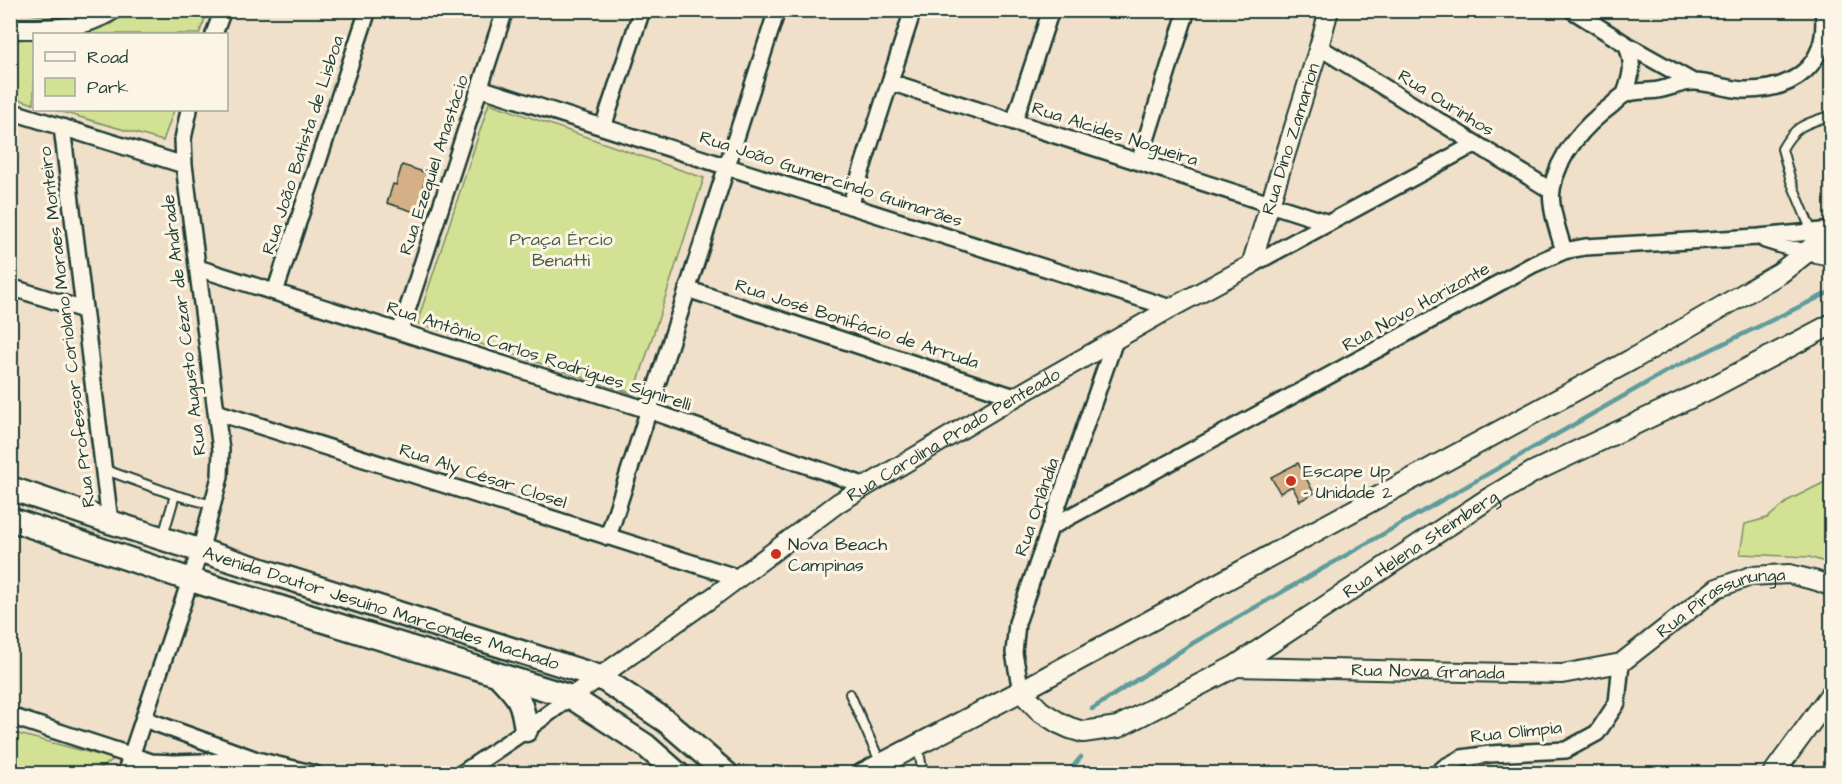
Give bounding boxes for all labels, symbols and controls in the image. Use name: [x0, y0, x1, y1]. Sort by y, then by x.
street label: Rua João Batista de Lisboa: [256, 32, 350, 258]
legend: [33, 33, 228, 111]
text: Road: [87, 45, 128, 70]
street label: Rua Dino Zamarion: [1255, 60, 1326, 218]
street label: Rua Ourinhos: [1393, 63, 1499, 143]
street label: Rua Ezequiel Anastácio: [393, 72, 475, 258]
text: Park: [87, 75, 129, 100]
street label: Rua Alcides Nogueira: [1028, 95, 1201, 174]
street label: Rua João Gumercindo Guimarães: [696, 125, 966, 233]
street label: Rua Professor Coriolano Moraes Monteiro: [32, 145, 102, 509]
street label: Rua Augusto Cézar de Andrade: [156, 193, 213, 457]
park label: Praça Ércio Benatti: [509, 227, 613, 273]
street label: Rua Novo Horizonte: [1338, 256, 1495, 358]
street label: Rua José Bonifácio de Arruda: [732, 273, 982, 375]
street label: Rua Antônio Carlos Rodrigues Signirelli: [383, 295, 695, 418]
street label: Rua Carolina Prado Penteado: [842, 361, 1064, 508]
street label: Rua Aly César Closel: [396, 437, 570, 516]
street label: Rua Orlândia: [1009, 455, 1065, 559]
place label: Escape Up - Unidade 2: [1303, 459, 1393, 505]
marker: Escape Up - Unidade 2: [1284, 474, 1298, 488]
street label: Rua Helena Steimberg: [1338, 484, 1503, 604]
place label: Nova Beach Campinas: [788, 532, 887, 578]
street label: Avenida Doutor Jesuíno Marcondes Machado: [200, 540, 563, 676]
marker: Nova Beach Campinas: [769, 547, 783, 561]
street label: Rua Pirassununga: [1651, 562, 1786, 644]
street label: Rua Nova Granada: [1351, 657, 1505, 685]
street label: Rua Olímpia: [1469, 715, 1563, 749]

